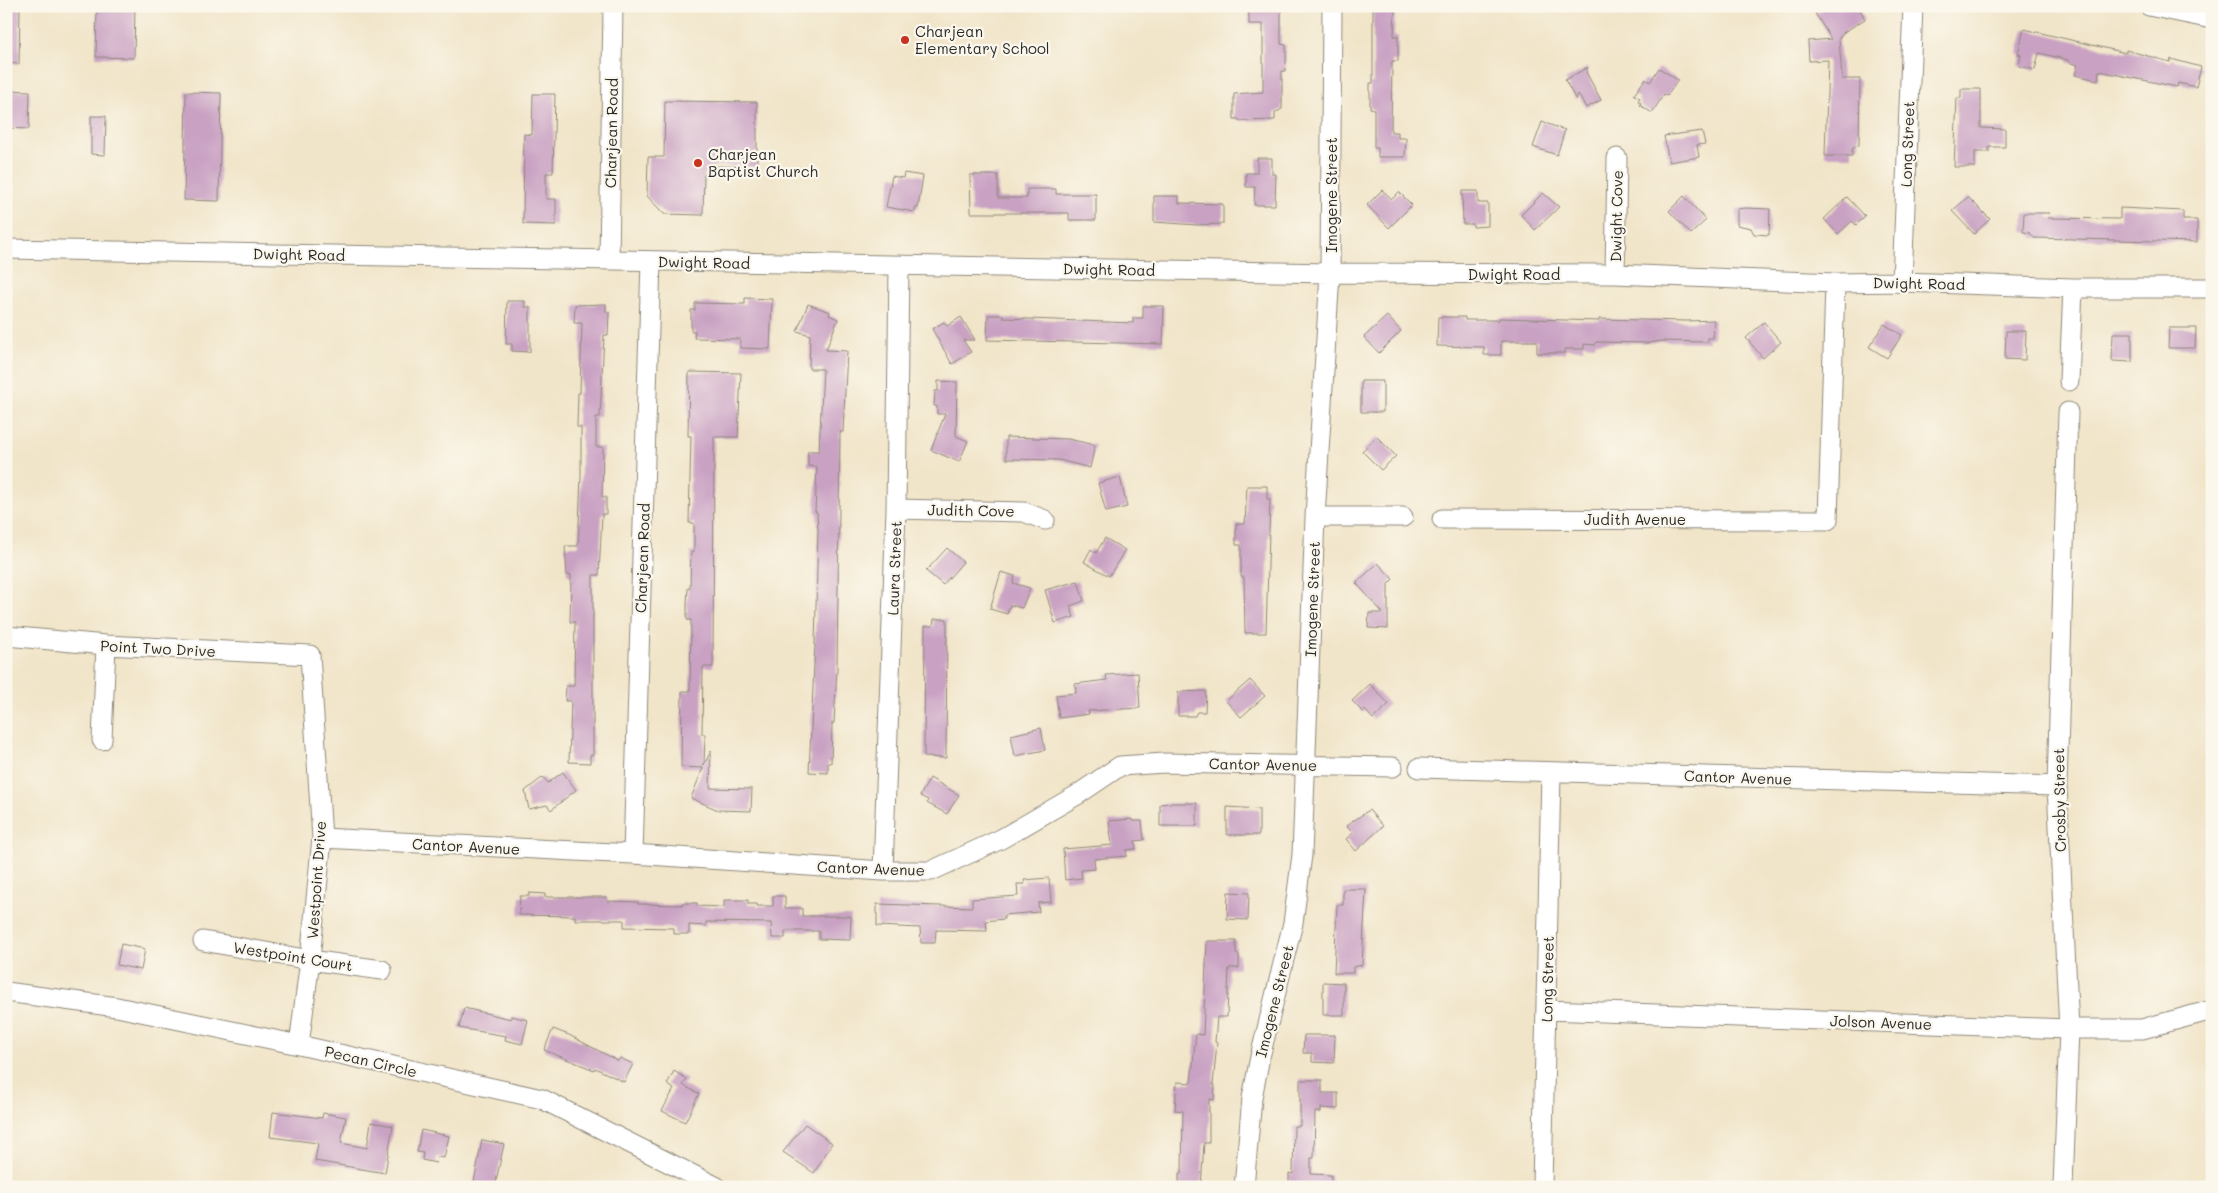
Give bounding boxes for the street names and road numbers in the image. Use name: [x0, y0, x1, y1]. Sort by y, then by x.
street label: Charjean Road: [600, 78, 622, 188]
street label: Long Street: [1895, 101, 1919, 187]
street label: Imogene Street: [1321, 137, 1341, 253]
street label: Dwight Cove: [1605, 170, 1627, 262]
street label: Dwight Road: [253, 243, 345, 265]
street label: Dwight Road: [658, 251, 750, 273]
street label: Dwight Road: [1063, 258, 1155, 280]
street label: Dwight Road: [1468, 264, 1560, 284]
street label: Dwight Road: [1873, 272, 1965, 294]
street label: Judith Cove: [927, 499, 1015, 521]
street label: Charjean Road: [630, 503, 654, 613]
street label: Judith Avenue: [1584, 509, 1686, 529]
street label: Laura Street: [882, 520, 906, 616]
street label: Imogene Street: [1300, 541, 1324, 657]
street label: Point Two Drive: [100, 635, 216, 661]
street label: Crosby Street: [2048, 748, 2070, 852]
street label: Cantor Avenue: [1209, 753, 1317, 775]
street label: Cantor Avenue: [1684, 765, 1792, 789]
street label: Westpoint Drive: [302, 820, 330, 940]
street label: Cantor Avenue: [412, 833, 520, 859]
street label: Cantor Avenue: [817, 856, 925, 880]
street label: Long Street: [1536, 936, 1558, 1022]
street label: Westpoint Court: [232, 937, 354, 975]
street label: Imogene Street: [1250, 943, 1298, 1059]
street label: Jolson Avenue: [1830, 1010, 1932, 1034]
street label: Pecan Circle: [323, 1041, 419, 1081]

